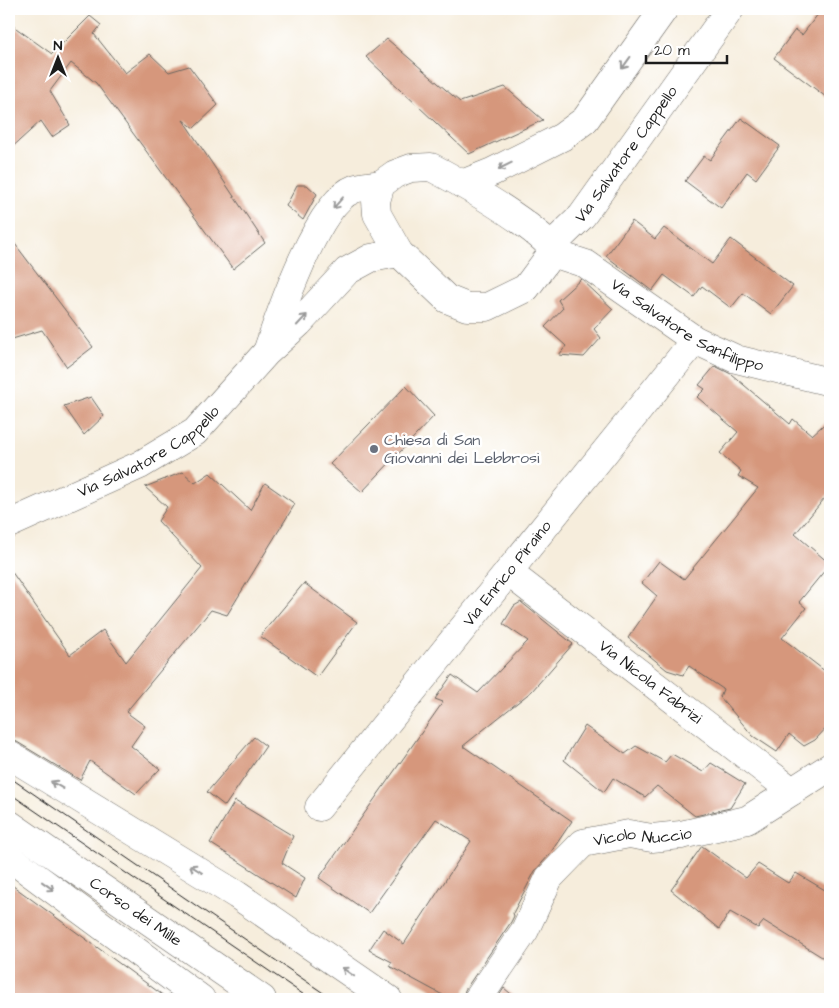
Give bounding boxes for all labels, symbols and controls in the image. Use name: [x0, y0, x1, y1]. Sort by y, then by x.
north arrow: [32, 32, 82, 82]
scale bar: [646, 32, 728, 64]
text: N: [54, 36, 63, 56]
text: 20 m: [654, 40, 690, 61]
one-way arrow: [621, 56, 631, 70]
street label: Via Salvatore Cappello: [570, 81, 683, 228]
one-way arrow: [498, 162, 513, 171]
one-way arrow: [333, 197, 344, 210]
street label: Via Salvatore Sanfilippo: [606, 273, 766, 376]
one-way arrow: [296, 313, 308, 326]
street label: Via Salvatore Cappello: [74, 401, 225, 503]
place label: Chiesa di San Giovanni dei Lebbrosi: [384, 429, 540, 469]
marker: Chiesa di San Giovanni dei Lebbrosi: [368, 443, 380, 455]
street label: Via Enrico Piraino: [458, 516, 557, 631]
street label: Via Nicola Fabrizi: [594, 635, 707, 729]
one-way arrow: [50, 779, 64, 789]
street label: Vicolo Nuccio: [591, 822, 694, 852]
one-way arrow: [189, 864, 203, 874]
street label: Corso dei Mille: [85, 872, 186, 951]
one-way arrow: [41, 881, 55, 891]
one-way arrow: [341, 967, 355, 977]

